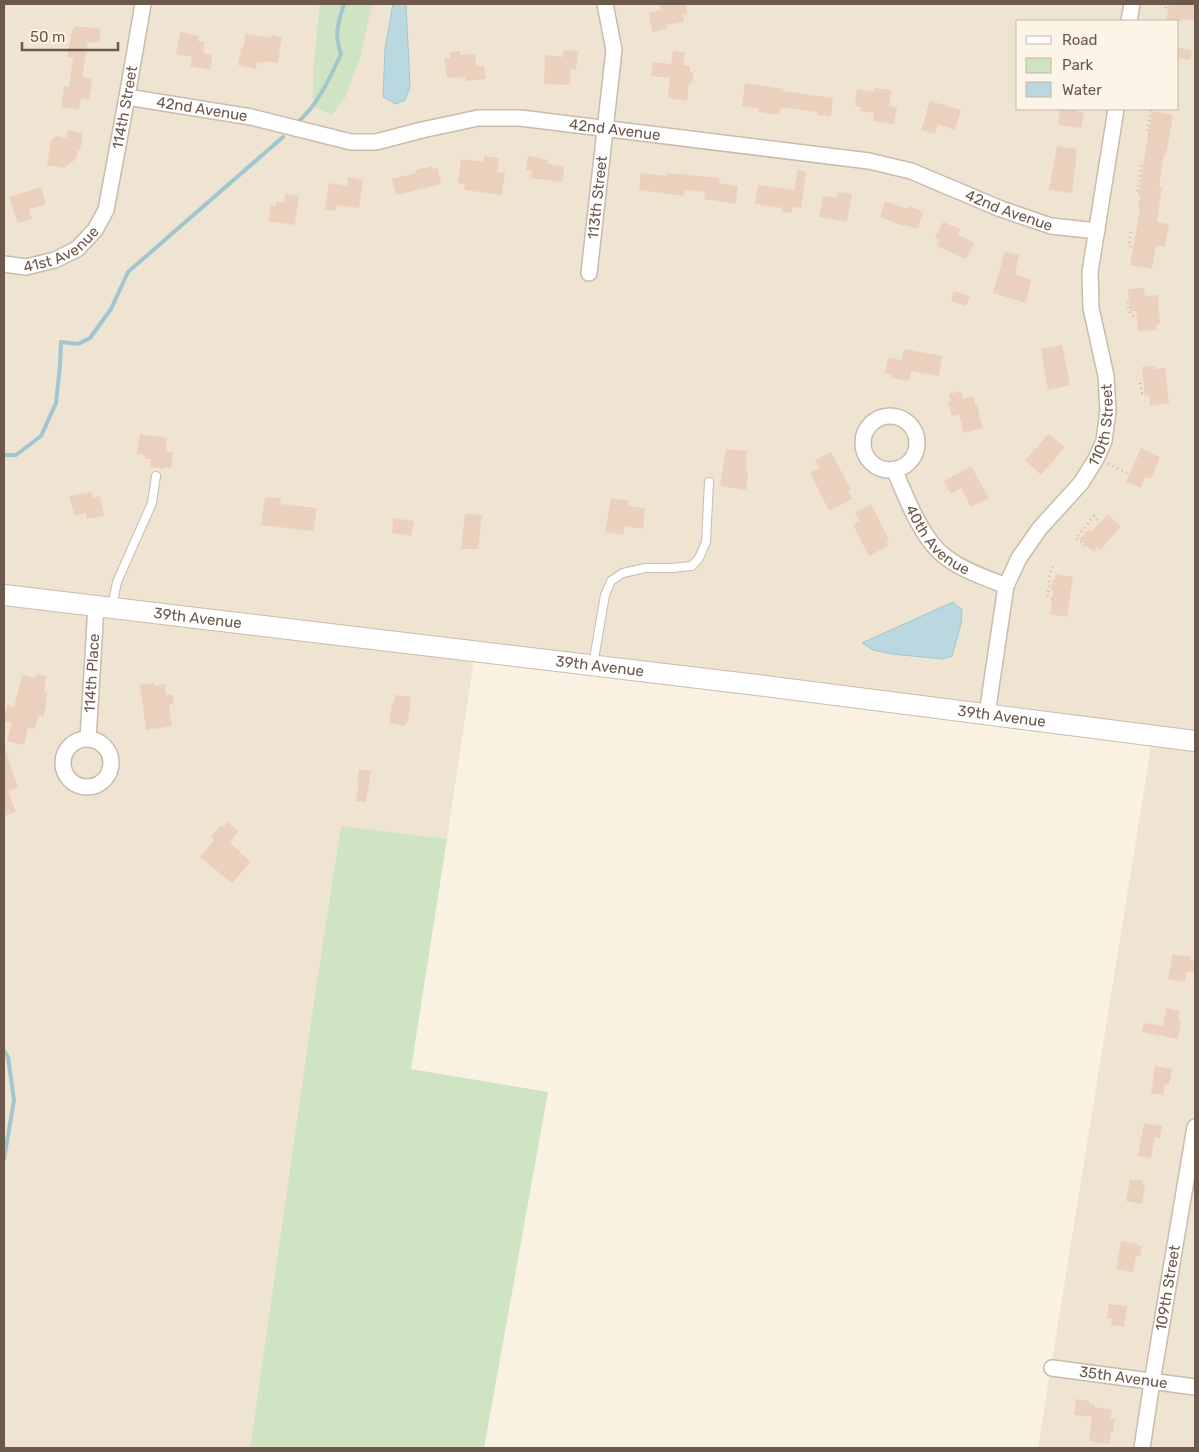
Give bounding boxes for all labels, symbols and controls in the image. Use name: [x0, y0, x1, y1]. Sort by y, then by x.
scale bar: [22, 20, 119, 52]
legend: [1016, 20, 1179, 110]
text: 50 m: [30, 28, 65, 46]
text: Road: [1062, 31, 1098, 49]
text: Park: [1062, 56, 1093, 74]
street label: 114th Street: [109, 64, 141, 150]
text: Water: [1062, 81, 1102, 99]
street label: 42nd Avenue: [155, 93, 249, 125]
street label: 42nd Avenue: [568, 115, 662, 144]
street label: 113th Street: [584, 155, 611, 240]
street label: 42nd Avenue: [962, 186, 1055, 235]
street label: 41st Avenue: [21, 223, 103, 276]
street label: 110th Street: [1084, 383, 1117, 470]
street label: 40th Avenue: [902, 502, 973, 579]
street label: 39th Avenue: [152, 604, 243, 632]
street label: 114th Place: [81, 633, 103, 713]
street label: 39th Avenue: [555, 652, 645, 680]
street label: 39th Avenue: [956, 702, 1047, 731]
street label: 109th Street: [1152, 1244, 1184, 1332]
street label: 35th Avenue: [1078, 1363, 1169, 1392]

